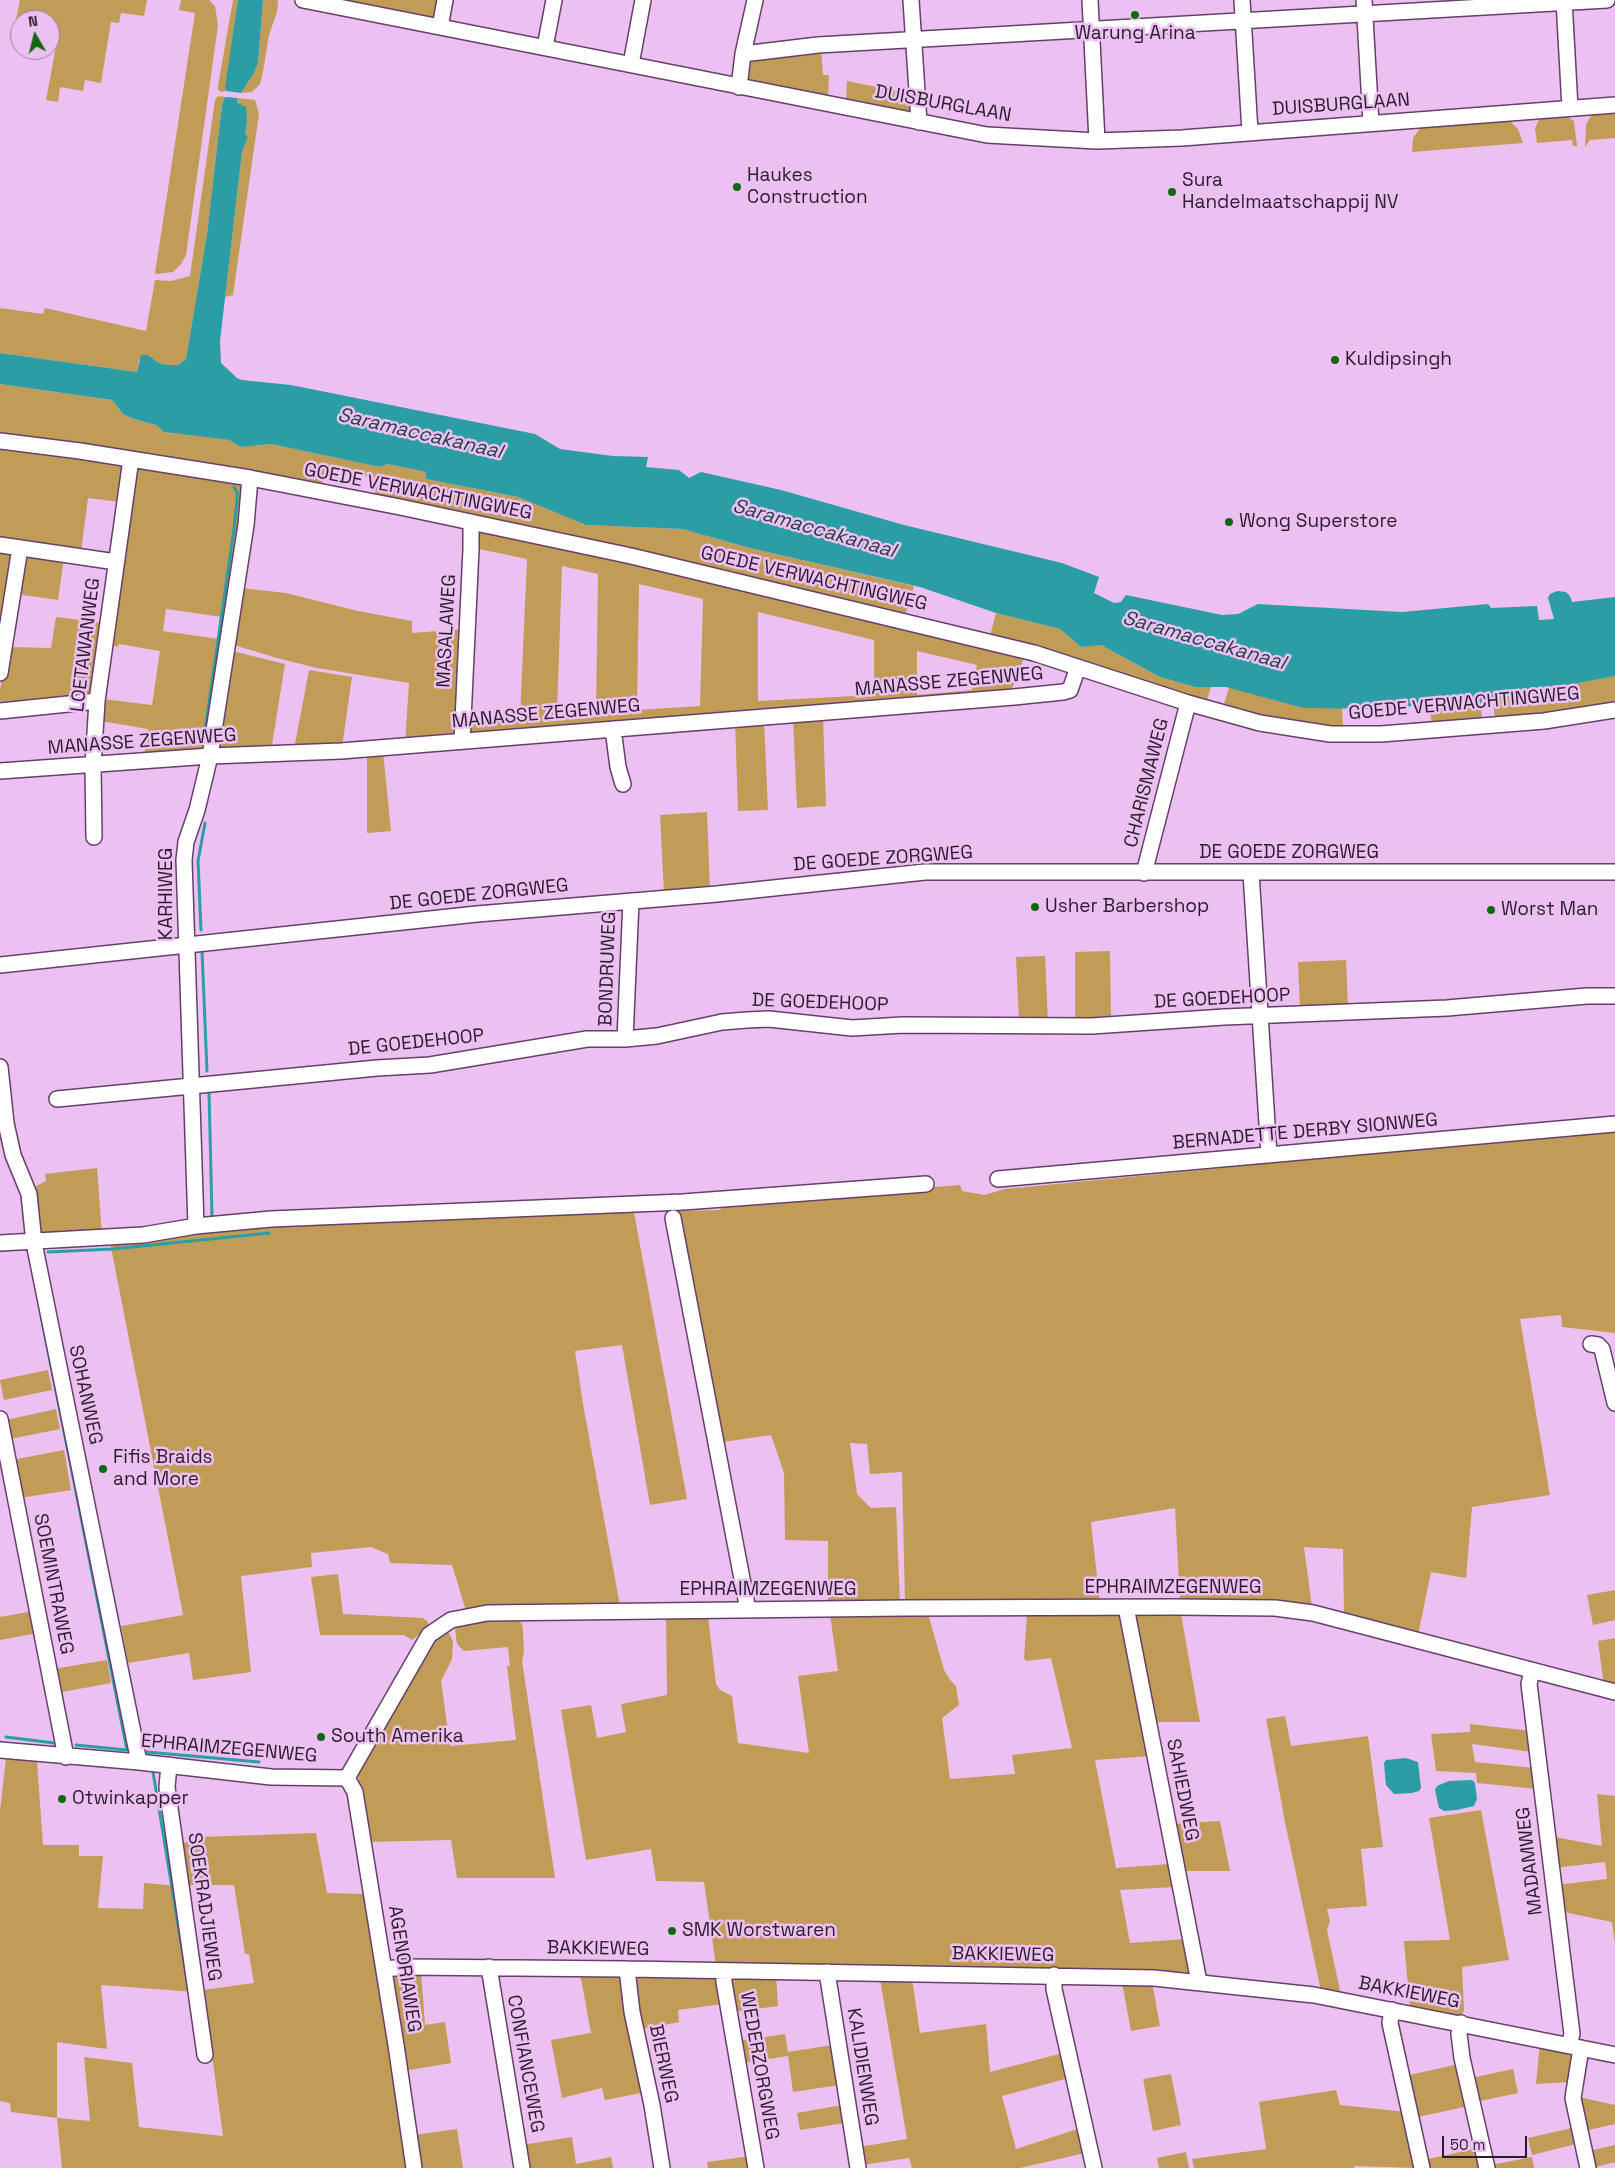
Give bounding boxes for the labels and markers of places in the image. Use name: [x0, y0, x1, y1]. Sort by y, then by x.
marker: Warung Arina: [1129, 9, 1141, 21]
place label: Warung Arina: [1074, 23, 1196, 45]
place label: Haukes Construction: [747, 165, 868, 209]
place label: Sura Handelmaatschappij NV: [1182, 170, 1399, 214]
marker: Haukes Construction: [731, 181, 743, 193]
marker: Sura Handelmaatschappij NV: [1166, 186, 1178, 198]
place label: Kuldipsingh: [1345, 349, 1452, 371]
marker: Kuldipsingh: [1329, 354, 1341, 366]
place label: Wong Superstore: [1239, 511, 1398, 533]
marker: Wong Superstore: [1223, 516, 1235, 528]
place label: Usher Barbershop: [1045, 896, 1209, 918]
place label: Worst Man: [1501, 899, 1599, 921]
marker: Usher Barbershop: [1029, 901, 1041, 913]
marker: Worst Man: [1485, 904, 1497, 916]
place label: Fifis Braids and More: [113, 1447, 213, 1491]
marker: Fifis Braids and More: [97, 1463, 109, 1475]
place label: South Amerika: [331, 1726, 464, 1748]
marker: South Amerika: [315, 1731, 327, 1743]
place label: Otwinkapper: [72, 1788, 189, 1810]
marker: Otwinkapper: [56, 1793, 68, 1805]
place label: SMK Worstwaren: [682, 1920, 836, 1942]
marker: SMK Worstwaren: [666, 1925, 678, 1937]

